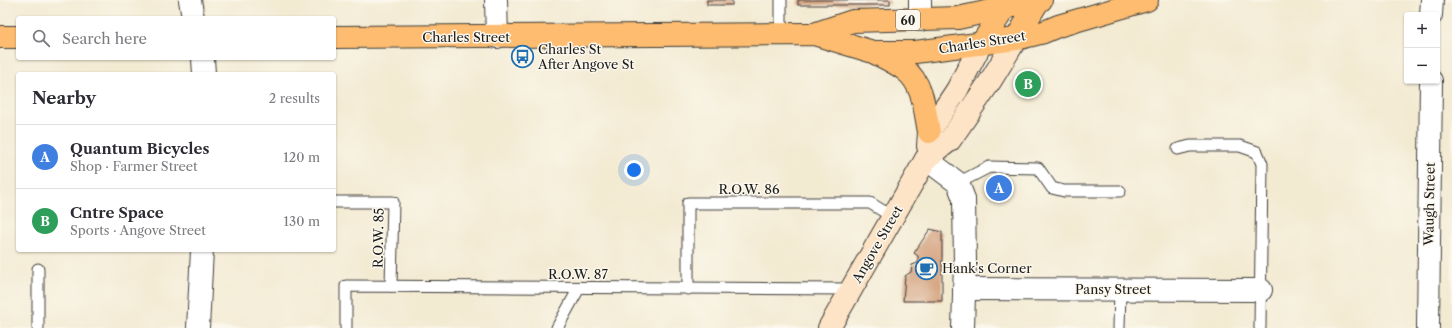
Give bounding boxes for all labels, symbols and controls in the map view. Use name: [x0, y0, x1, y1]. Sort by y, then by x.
road number: 60: [896, 10, 920, 30]
map controls: [1404, 12, 1440, 84]
button: +: [1404, 12, 1440, 48]
search box: [16, 16, 336, 60]
icon: search: [30, 27, 52, 49]
street label: Charles Street: [937, 27, 1027, 57]
text: Search here: [62, 29, 147, 48]
street label: Charles Street: [422, 29, 510, 45]
place label: Charles St After Angove St: [537, 41, 634, 72]
bus stop icon: Charles St After Angove St: [510, 43, 536, 69]
button: −: [1404, 48, 1440, 84]
pin: B: [1015, 69, 1041, 99]
text: Nearby: [32, 88, 96, 108]
text: 2 results: [269, 90, 320, 106]
text: Quantum Bicycles: [70, 139, 210, 158]
text: A: [40, 149, 50, 165]
text: 120 m: [283, 149, 320, 165]
text: Shop · Farmer Street: [70, 158, 198, 174]
your location: [624, 160, 644, 180]
street label: Waugh Street: [1420, 162, 1438, 247]
pin: A: [986, 173, 1012, 203]
street label: R.O.W. 86: [718, 181, 780, 197]
street label: Angove Street: [848, 202, 906, 286]
text: Cntre Space: [70, 203, 164, 222]
street label: R.O.W. 85: [369, 208, 387, 268]
text: B: [40, 213, 50, 229]
text: 130 m: [284, 213, 320, 229]
text: Sports · Angove Street: [70, 222, 206, 238]
cafe icon: Hank's Corner: [914, 255, 940, 281]
place label: Hank's Corner: [942, 260, 1032, 276]
street label: R.O.W. 87: [548, 266, 609, 282]
street label: Pansy Street: [1075, 281, 1151, 297]

